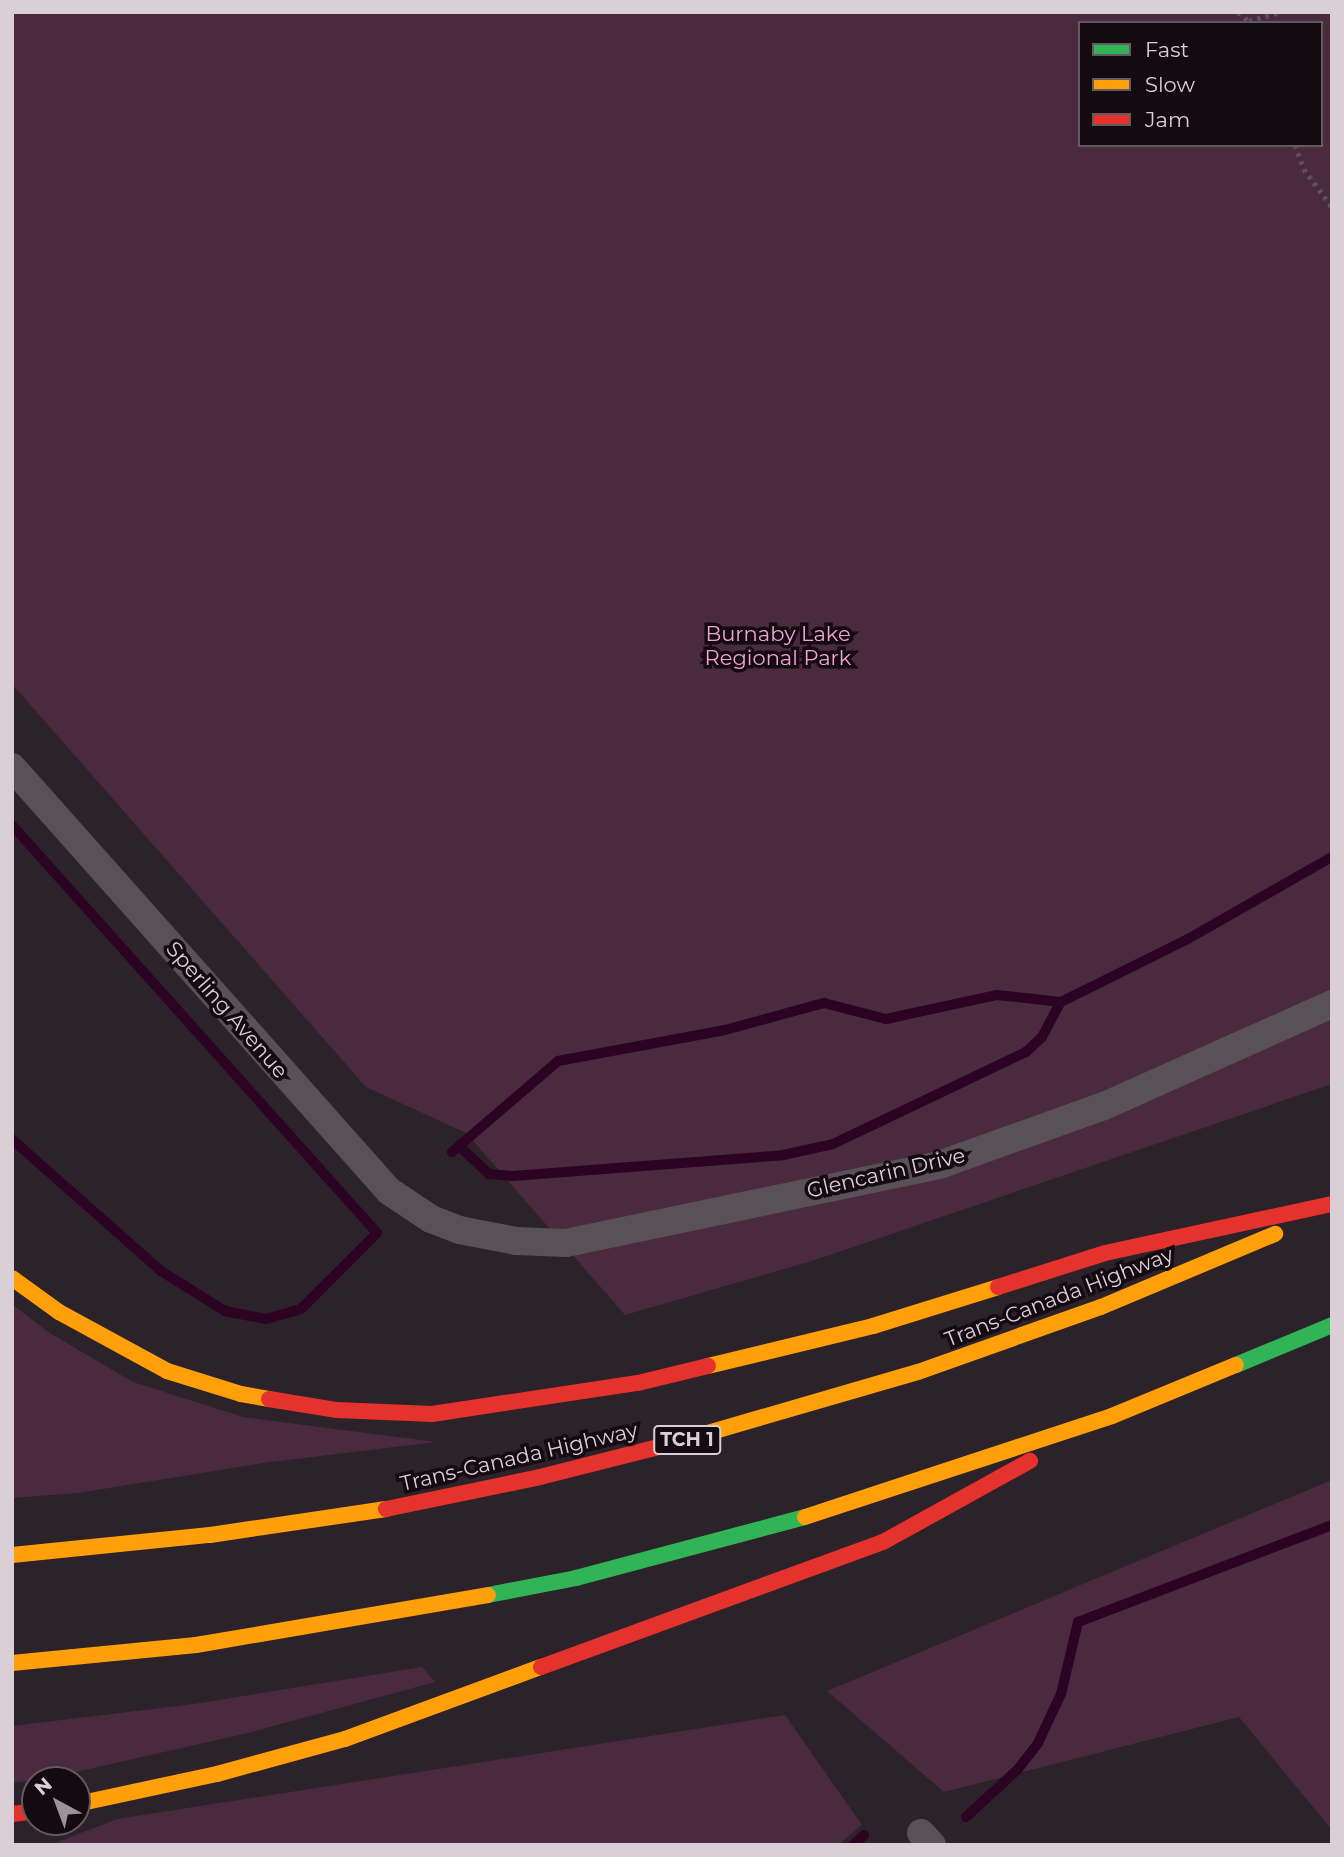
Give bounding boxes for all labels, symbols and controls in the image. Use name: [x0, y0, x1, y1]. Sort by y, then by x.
legend: [1078, 21, 1323, 147]
text: Fast: [1145, 37, 1189, 62]
text: Slow: [1145, 72, 1195, 97]
text: Jam: [1145, 107, 1190, 132]
park label: Burnaby Lake Regional Park: [705, 621, 851, 671]
street label: Sperling Avenue: [161, 937, 293, 1083]
street label: Glencarin Drive: [804, 1143, 968, 1203]
street label: Trans-Canada Highway: [941, 1242, 1177, 1352]
street label: Trans-Canada Highway: [398, 1417, 640, 1497]
road number: TCH 1: [652, 1424, 722, 1456]
north arrow: [21, 1766, 91, 1836]
text: N: [30, 1773, 57, 1800]

